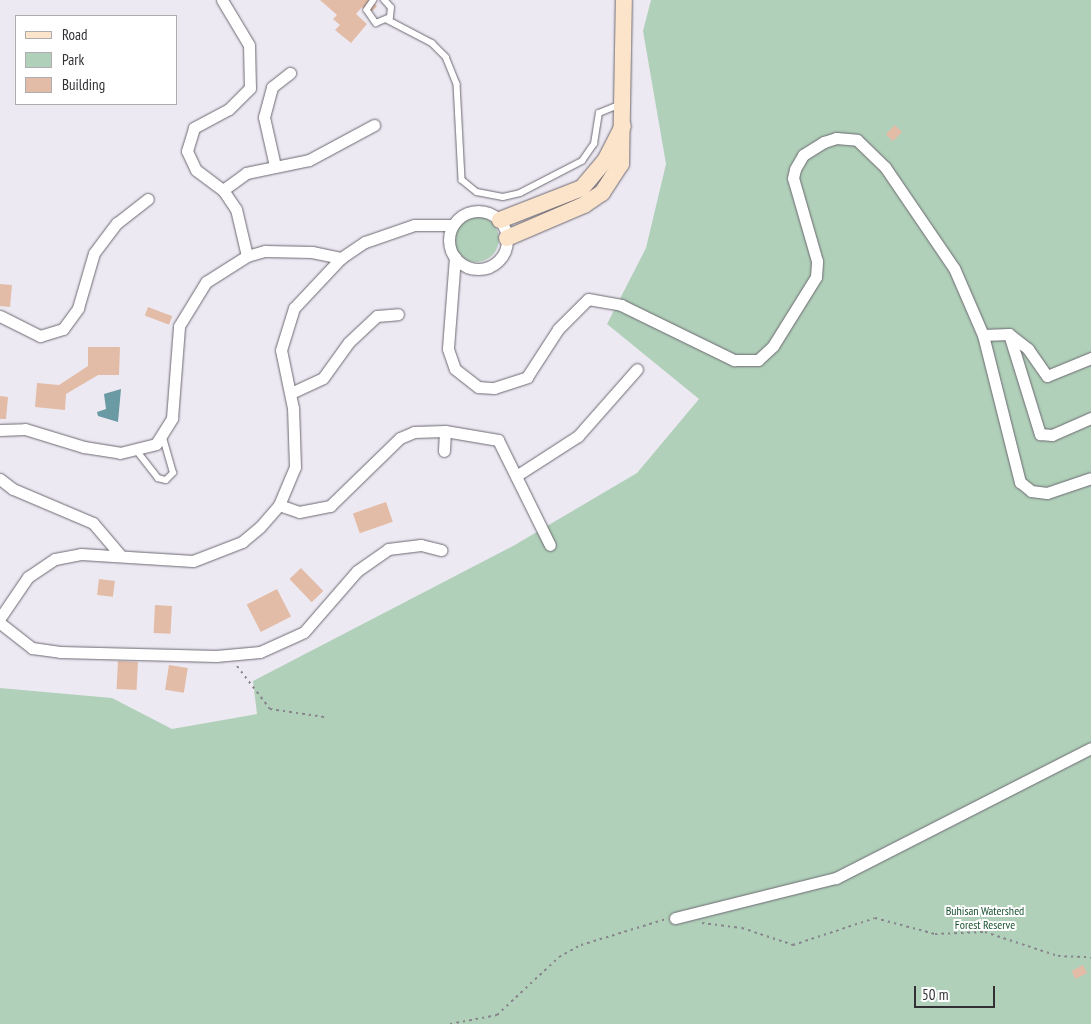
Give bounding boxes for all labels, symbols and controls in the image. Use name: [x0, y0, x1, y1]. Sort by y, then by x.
legend: [15, 15, 178, 105]
text: Road: [62, 25, 88, 44]
text: Park: [62, 50, 84, 69]
text: Building: [62, 75, 105, 94]
park label: Buhisan Watershed Forest Reserve: [946, 904, 1024, 932]
scale bar: [916, 976, 997, 1008]
text: 50 m: [922, 985, 948, 1004]

